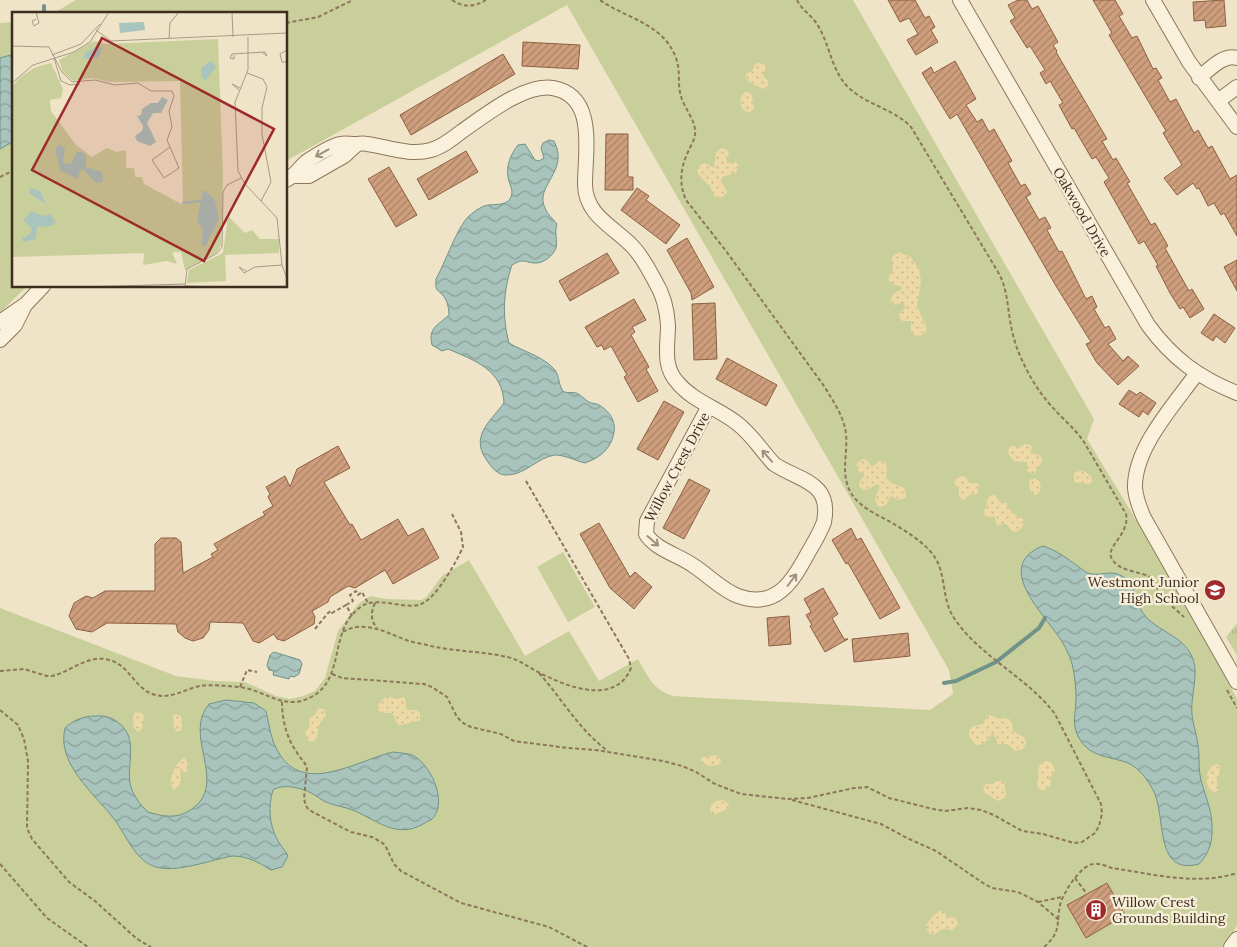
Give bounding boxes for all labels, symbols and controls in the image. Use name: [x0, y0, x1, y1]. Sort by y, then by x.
inset map: [12, 12, 288, 288]
one-way arrow: [316, 149, 330, 159]
street label: Oakwood Drive: [1049, 164, 1115, 260]
street label: Willow Crest Drive: [640, 408, 714, 525]
one-way arrow: [761, 450, 773, 463]
one-way arrow: [647, 535, 660, 547]
one-way arrow: [787, 573, 797, 587]
place label: Westmont Junior High School: [1088, 573, 1199, 607]
school or university icon: Westmont Junior High School: [1203, 578, 1227, 602]
place label: Willow Crest Grounds Building: [1112, 893, 1226, 927]
building icon: Willow Crest Grounds Building: [1084, 898, 1108, 922]

